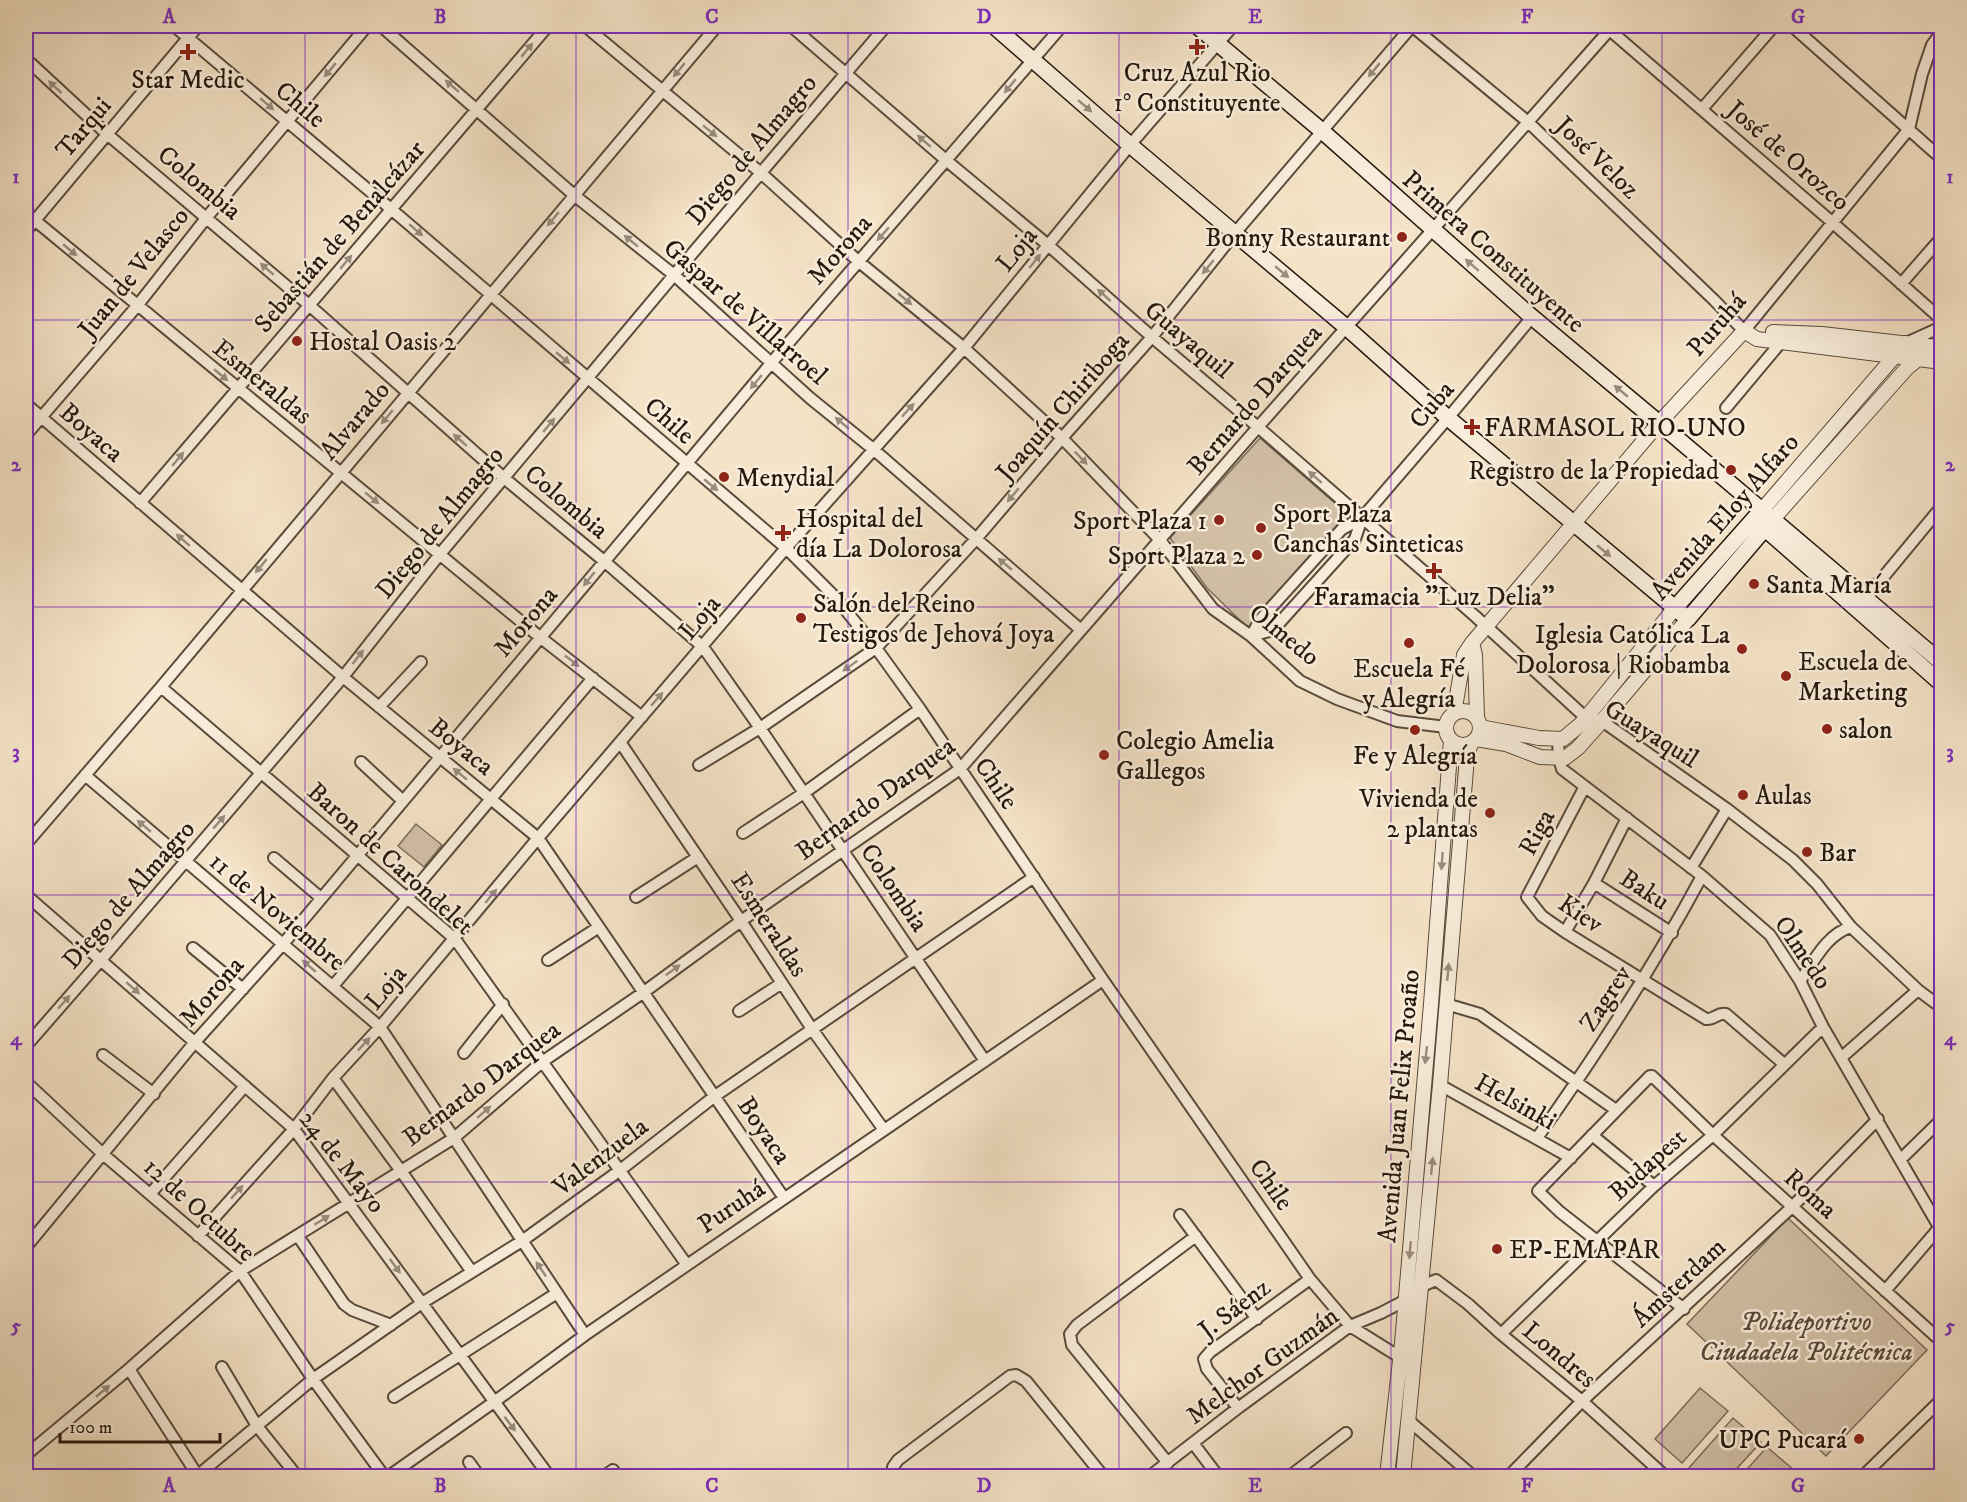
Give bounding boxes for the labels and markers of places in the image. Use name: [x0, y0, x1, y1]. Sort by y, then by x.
marker: Cruz Azul Rio 1° Constituyente: [1190, 40, 1204, 54]
marker: Star Medic: [179, 43, 197, 61]
place label: Cruz Azul Rio 1° Constituyente: [1113, 57, 1281, 120]
place label: Star Medic: [131, 64, 245, 97]
place label: Bonny Restaurant: [1205, 222, 1390, 255]
marker: Bonny Restaurant: [1395, 230, 1409, 244]
place label: Hostal Oasis 2: [309, 326, 457, 359]
marker: Hostal Oasis 2: [290, 334, 304, 348]
place label: FARMASOL RIO-UNO: [1484, 412, 1746, 445]
marker: FARMASOL RIO-UNO: [1465, 420, 1479, 434]
place label: Registro de la Propiedad: [1468, 455, 1719, 488]
place label: Menydial: [736, 462, 834, 495]
marker: Registro de la Propiedad: [1724, 463, 1738, 477]
marker: Menydial: [717, 470, 731, 484]
place label: Sport Plaza Canchas Sinteticas: [1273, 498, 1464, 561]
place label: Hospital del día La Dolorosa: [796, 503, 962, 566]
place label: Sport Plaza 1: [1073, 505, 1207, 538]
marker: Sport Plaza 1: [1212, 513, 1226, 527]
marker: Sport Plaza Canchas Sinteticas: [1254, 521, 1268, 535]
marker: Hospital del día La Dolorosa: [774, 524, 792, 542]
place label: Sport Plaza 2: [1108, 540, 1245, 573]
marker: Sport Plaza 2: [1250, 548, 1264, 562]
marker: Faramacia "Luz Delia": [1427, 564, 1441, 578]
place label: Santa María: [1766, 569, 1891, 602]
marker: Santa María: [1747, 577, 1761, 591]
place label: Faramacia "Luz Delia": [1313, 581, 1555, 614]
place label: Salón del Reino Testigos de Jehová Joya: [813, 588, 1054, 651]
marker: Salón del Reino Testigos de Jehová Joya: [794, 611, 808, 625]
place label: Iglesia Católica La Dolorosa | Riobamba: [1516, 619, 1730, 682]
marker: Escuela Fé y Alegría: [1402, 636, 1416, 650]
marker: Iglesia Católica La Dolorosa | Riobamba: [1735, 642, 1749, 656]
place label: Escuela de Marketing: [1798, 646, 1908, 709]
place label: Escuela Fé y Alegría: [1353, 653, 1465, 716]
marker: Escuela de Marketing: [1779, 669, 1793, 683]
place label: salon: [1839, 714, 1893, 747]
marker: salon: [1820, 722, 1834, 736]
marker: Fe y Alegría: [1408, 723, 1422, 737]
place label: Colegio Amelia Gallegos: [1116, 725, 1274, 788]
place label: Fe y Alegría: [1353, 740, 1477, 773]
marker: Colegio Amelia Gallegos: [1097, 748, 1111, 762]
place label: Aulas: [1755, 780, 1812, 813]
place label: Vivienda de 2 plantas: [1358, 783, 1478, 846]
marker: Aulas: [1736, 788, 1750, 802]
marker: Vivienda de 2 plantas: [1483, 806, 1497, 820]
place label: Bar: [1819, 837, 1856, 870]
marker: Bar: [1800, 845, 1814, 859]
place label: EP-EMAPAR: [1509, 1234, 1660, 1267]
marker: EP-EMAPAR: [1490, 1242, 1504, 1256]
place label: UPC Pucará: [1718, 1424, 1847, 1457]
marker: UPC Pucará: [1852, 1432, 1866, 1446]

